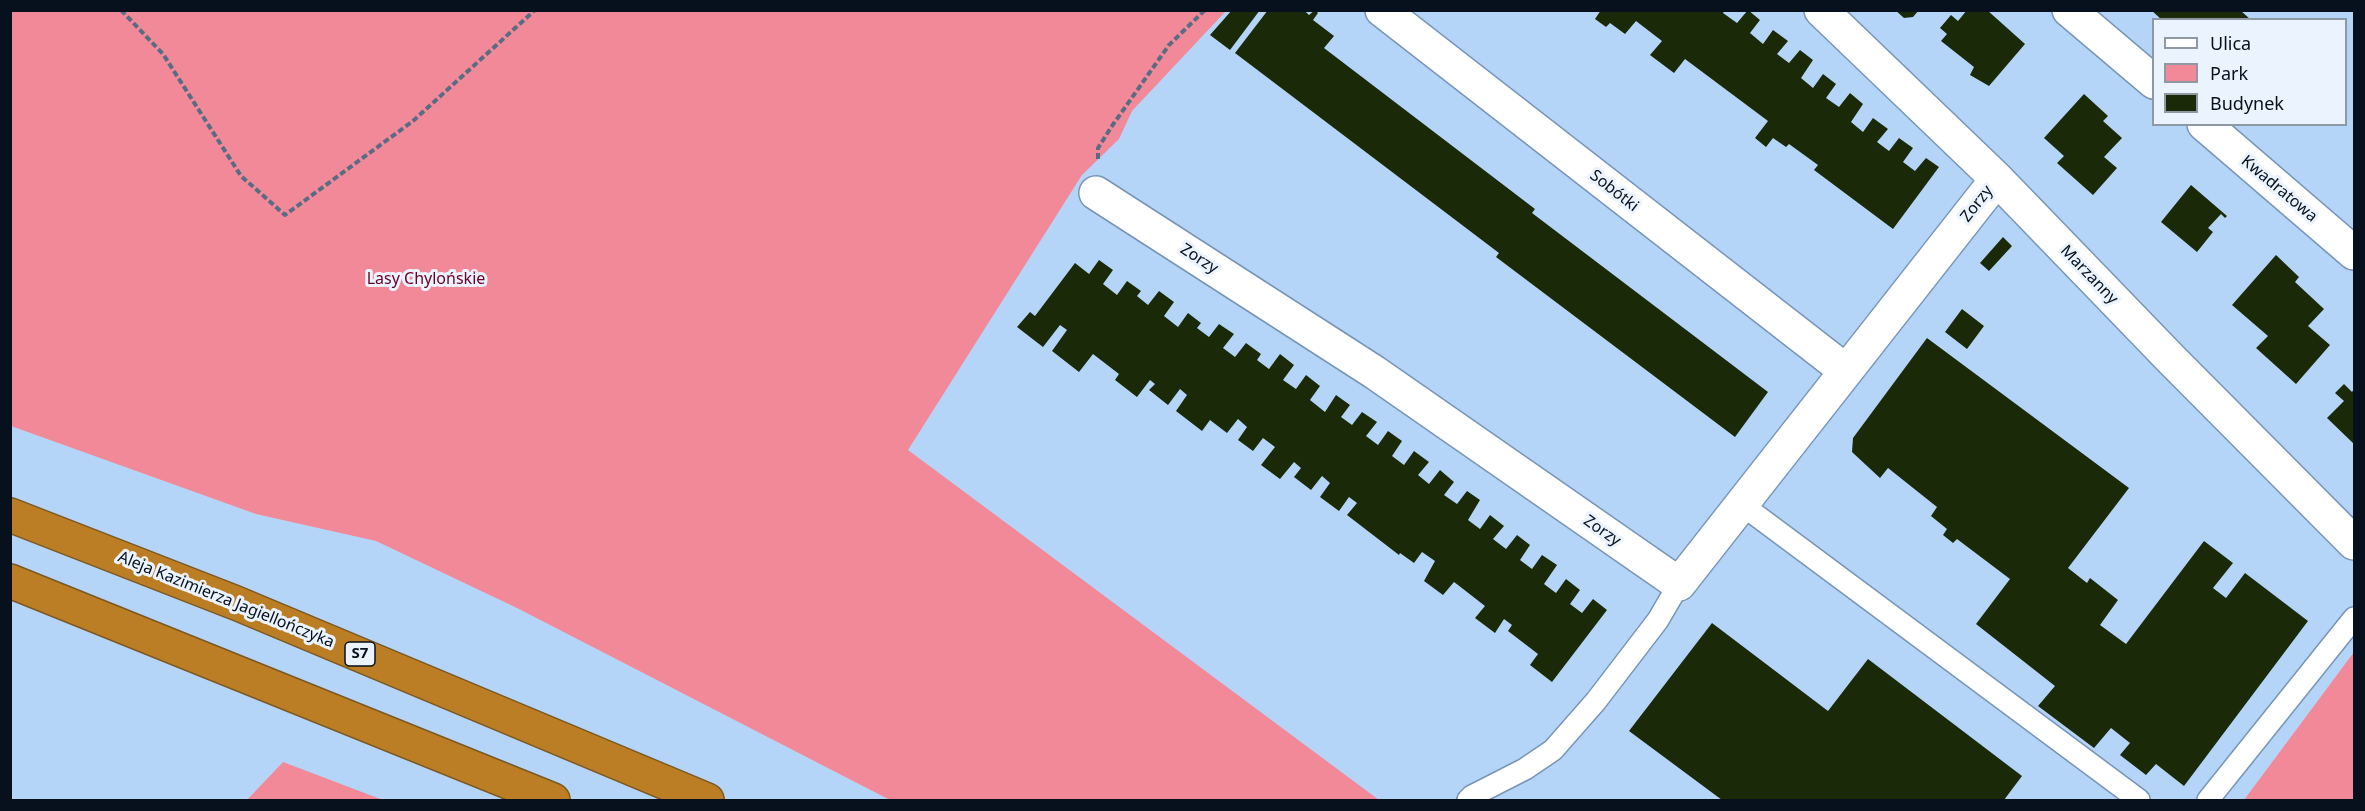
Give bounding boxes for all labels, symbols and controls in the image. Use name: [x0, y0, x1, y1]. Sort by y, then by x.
legend: [2152, 18, 2347, 126]
text: Ulica: [2210, 31, 2251, 55]
text: Park: [2210, 61, 2248, 85]
text: Budynek: [2210, 91, 2284, 115]
street label: Kwadratowa: [2237, 152, 2321, 226]
street label: Sobótki: [1586, 166, 1642, 216]
street label: Zorzy: [1957, 182, 1997, 226]
street label: Zorzy: [1177, 240, 1221, 278]
street label: Marzanny: [2056, 242, 2122, 308]
park label: Lasy Chylońskie: [367, 269, 485, 289]
street label: Zorzy: [1580, 511, 1624, 551]
street label: Aleja Kazimierza Jagiellończyka: [115, 548, 337, 652]
road number: S7: [345, 642, 375, 666]

